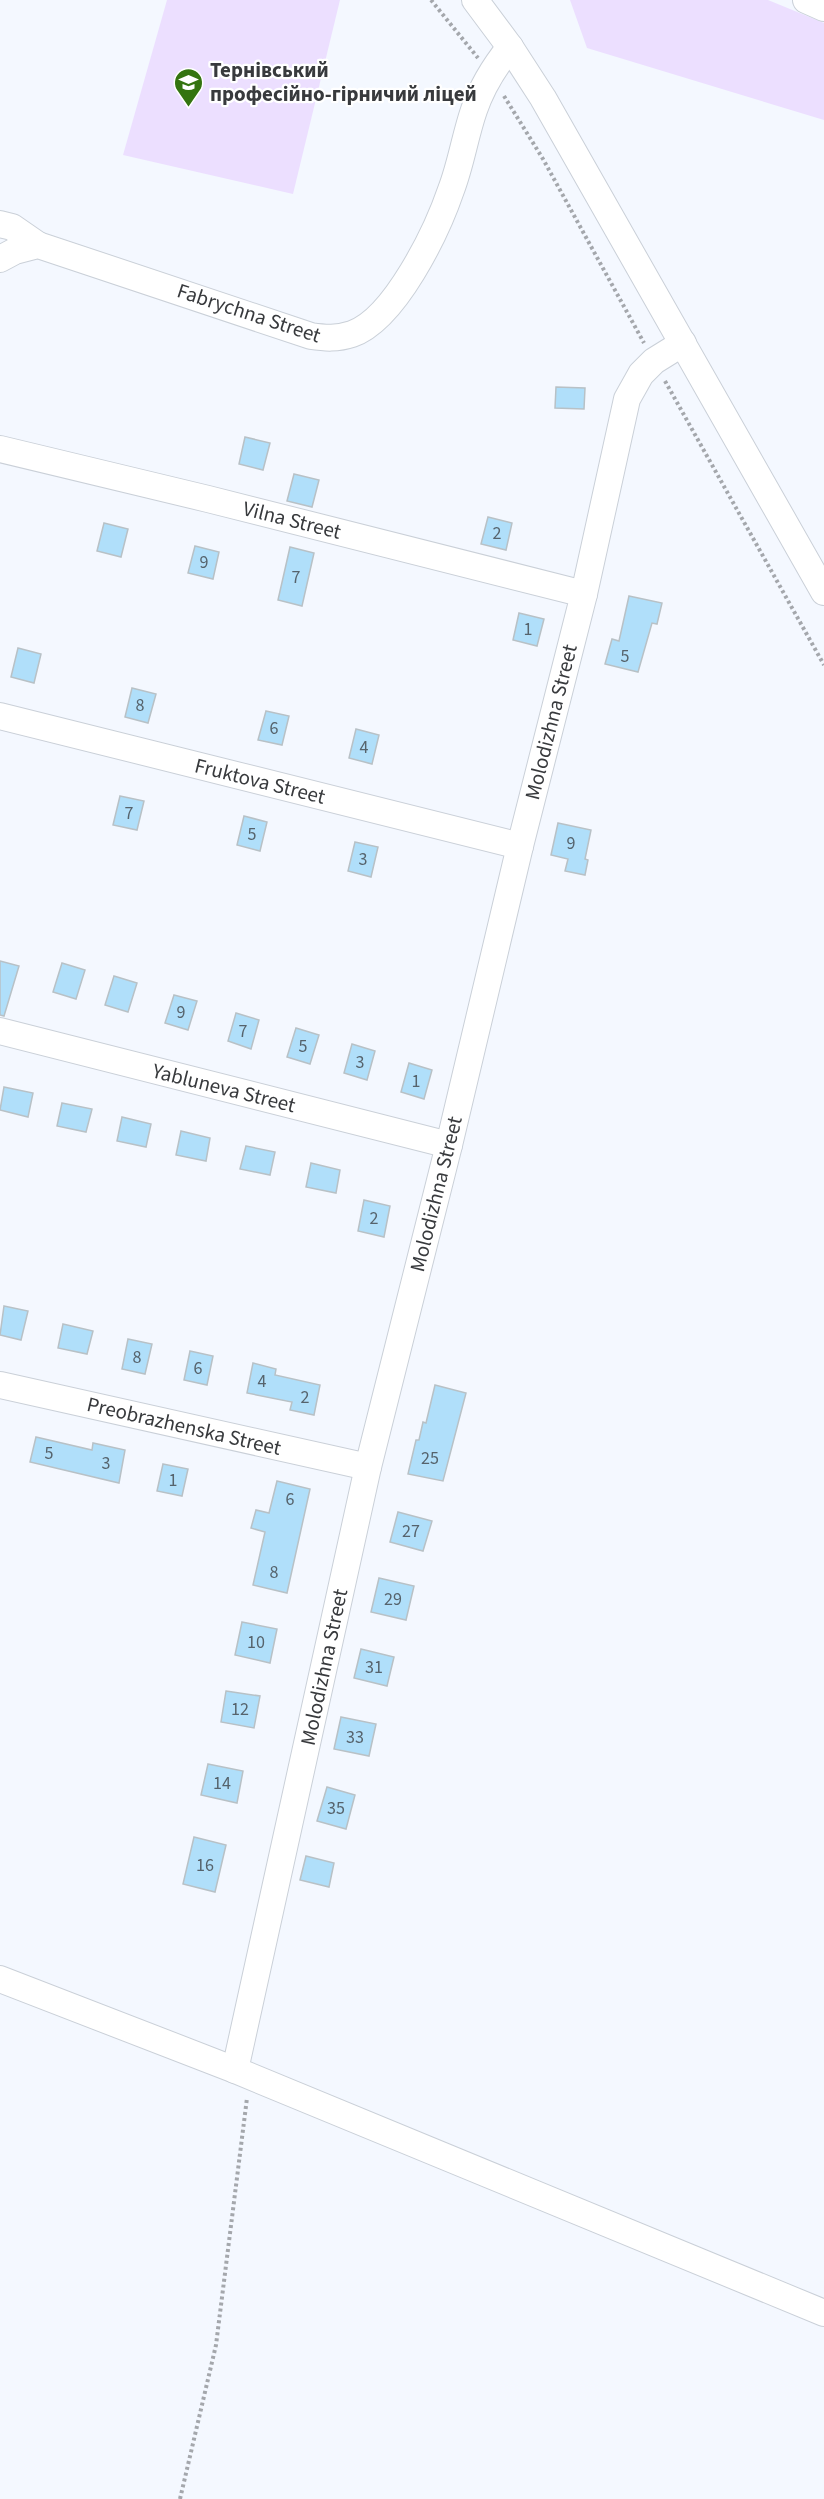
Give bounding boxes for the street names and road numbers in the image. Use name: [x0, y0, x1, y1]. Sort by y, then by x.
street label: Fabrychna Street: [173, 276, 325, 350]
street label: Vilna Street: [240, 493, 344, 547]
street label: Molodizhna Street: [517, 641, 585, 803]
street label: Fruktova Street: [192, 750, 328, 812]
street label: Yabluneva Street: [148, 1055, 299, 1120]
street label: Molodizhna Street: [402, 1113, 470, 1275]
street label: Preobrazhenska Street: [84, 1389, 284, 1463]
street label: Molodizhna Street: [293, 1586, 355, 1748]

